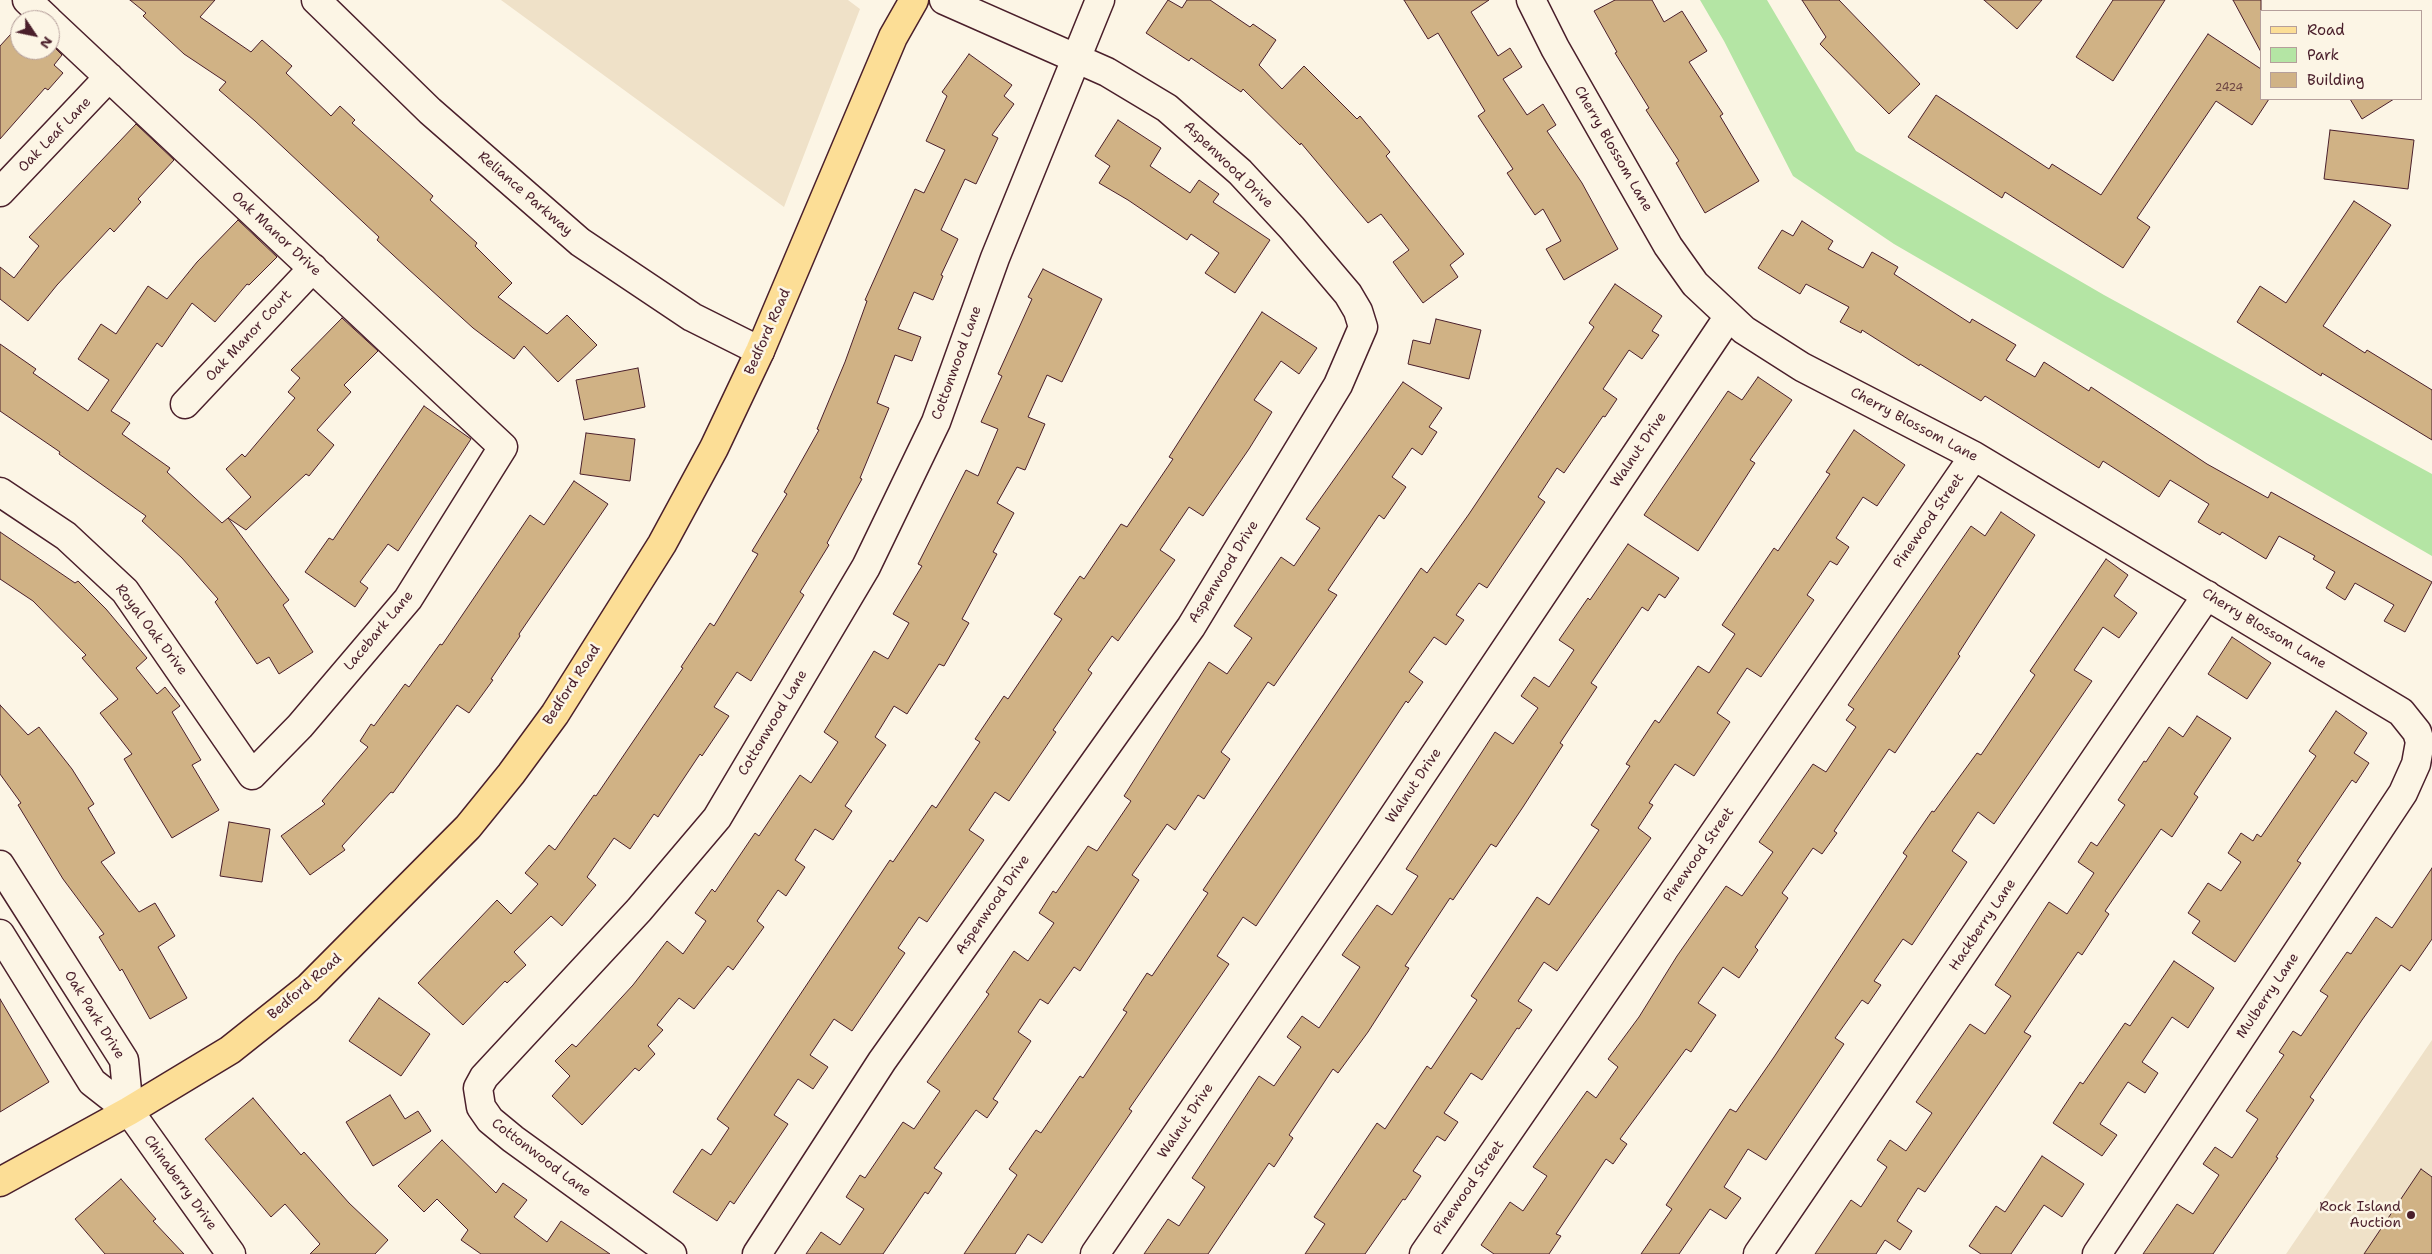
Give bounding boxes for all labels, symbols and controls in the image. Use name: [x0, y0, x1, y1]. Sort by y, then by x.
north arrow: [10, 10, 60, 60]
legend: [2260, 10, 2422, 100]
text: Road: [2307, 20, 2345, 40]
text: N: [36, 33, 57, 52]
text: Park: [2307, 45, 2339, 65]
text: Building: [2307, 70, 2364, 90]
house number: 2424: [2215, 81, 2243, 95]
street label: Cherry Blossom Lane: [1570, 83, 1656, 215]
street label: Oak Leaf Lane: [15, 94, 95, 176]
street label: Aspenwood Drive: [1180, 118, 1276, 212]
street label: Reliance Parkway: [474, 148, 576, 240]
street label: Oak Manor Drive: [228, 188, 324, 280]
street label: Bedford Road: [742, 286, 794, 378]
street label: Oak Manor Court: [202, 287, 296, 385]
street label: Cottonwood Lane: [929, 304, 985, 422]
street label: Cherry Blossom Lane: [1847, 384, 1981, 466]
street label: Walnut Drive: [1608, 409, 1670, 491]
street label: Pinewood Street: [1890, 470, 1968, 572]
street label: Aspenwood Drive: [1186, 518, 1262, 626]
street label: Royal Oak Drive: [111, 581, 191, 679]
street label: Cherry Blossom Lane: [2199, 585, 2329, 673]
street label: Lacebark Lane: [341, 588, 417, 674]
street label: Bedford Road: [540, 642, 604, 728]
street label: Cottonwood Lane: [735, 667, 811, 779]
street label: Walnut Drive: [1383, 745, 1445, 827]
street label: Pinewood Street: [1660, 804, 1738, 906]
street label: Aspenwood Drive: [952, 852, 1034, 958]
street label: Hackberry Lane: [1946, 876, 2020, 974]
street label: Bedford Road: [265, 950, 345, 1024]
street label: Mulberry Lane: [2233, 950, 2303, 1042]
street label: Oak Park Drive: [60, 968, 128, 1062]
street label: Walnut Drive: [1155, 1080, 1217, 1162]
street label: Cottonwood Lane: [488, 1115, 594, 1201]
street label: Chinaberry Drive: [140, 1132, 220, 1234]
street label: Pinewood Street: [1430, 1137, 1508, 1239]
place label: Rock Island Auction: [2319, 1199, 2401, 1232]
marker: Rock Island Auction: [2405, 1209, 2417, 1221]

